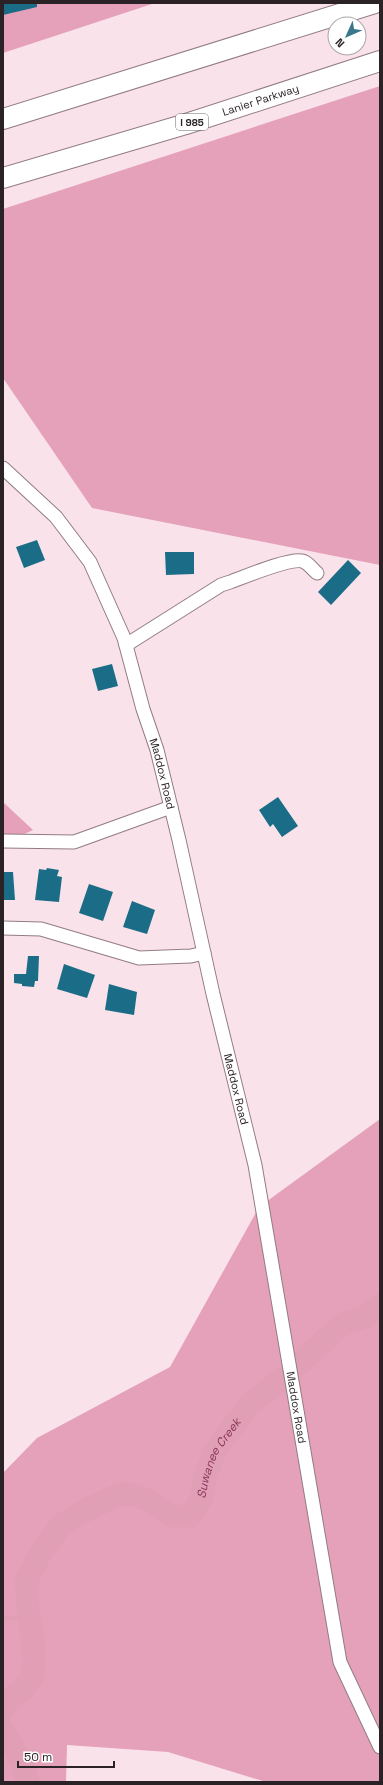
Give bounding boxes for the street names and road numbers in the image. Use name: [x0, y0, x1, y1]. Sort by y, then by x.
street label: Lanier Parkway: [220, 81, 301, 119]
road number: I 985: [176, 114, 208, 130]
street label: Maddox Road: [146, 736, 178, 811]
street label: Maddox Road: [221, 1052, 252, 1126]
street label: Maddox Road: [283, 1370, 309, 1444]

